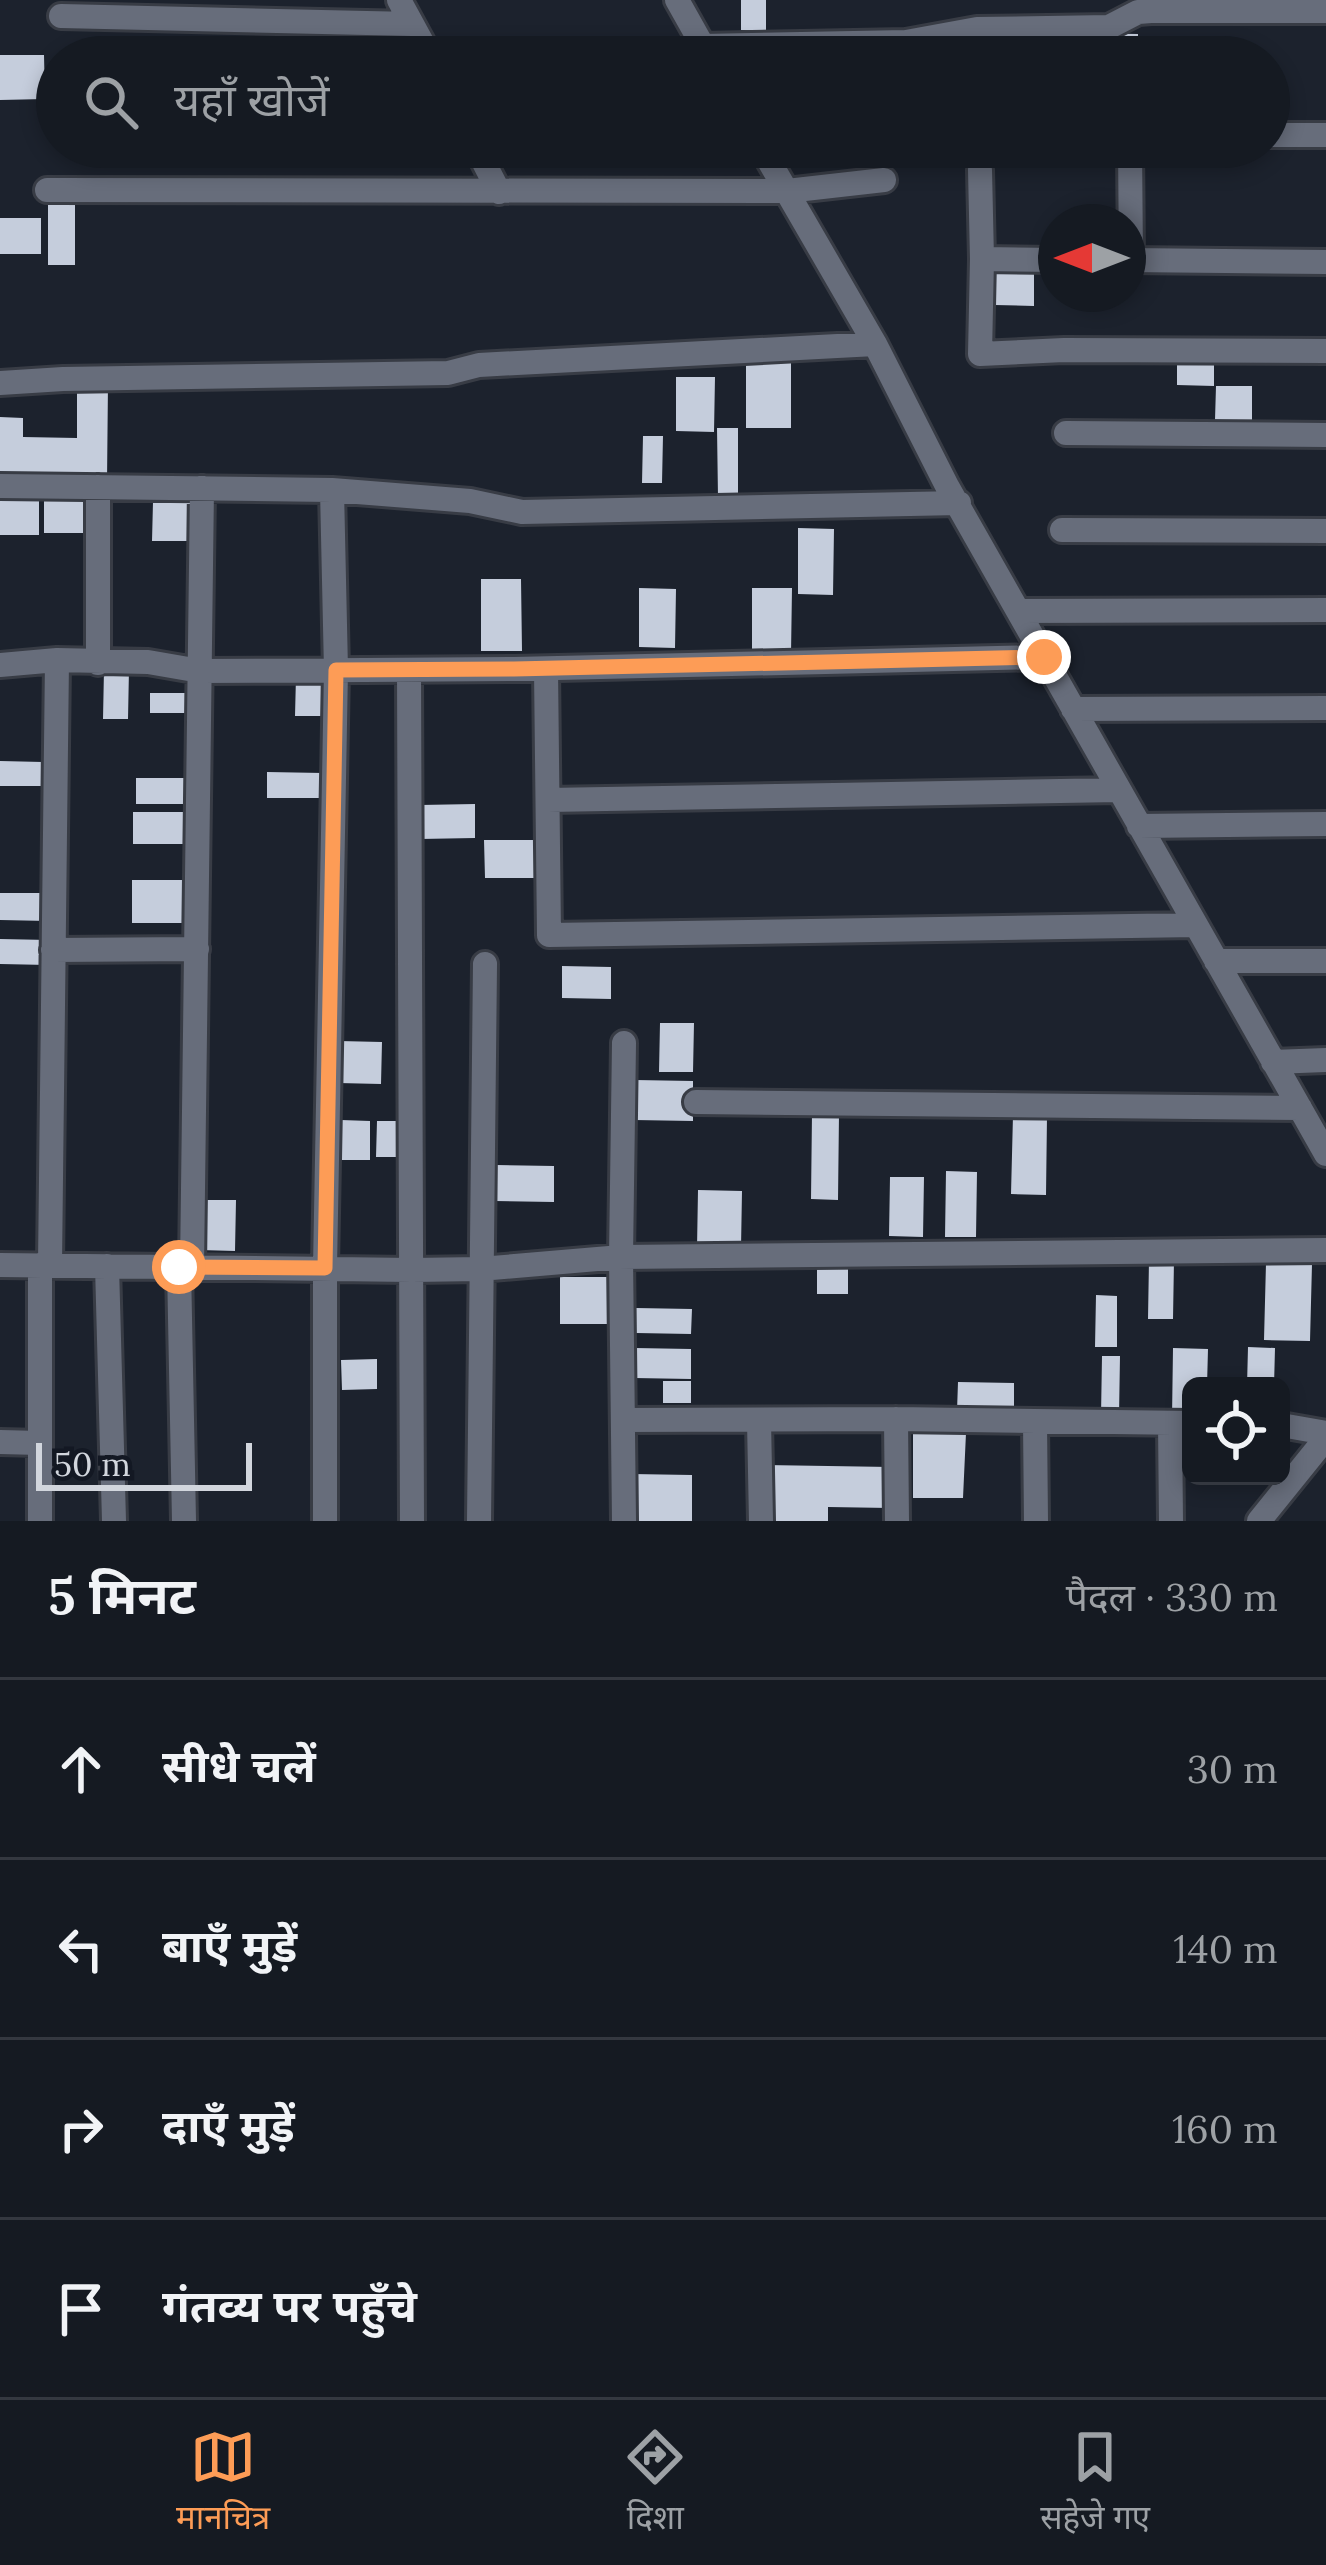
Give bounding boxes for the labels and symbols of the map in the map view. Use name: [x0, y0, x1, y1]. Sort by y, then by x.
north arrow: [1038, 204, 1146, 312]
route end: [1017, 630, 1071, 684]
route start: [152, 1240, 206, 1294]
scale bar: [36, 1437, 252, 1490]

